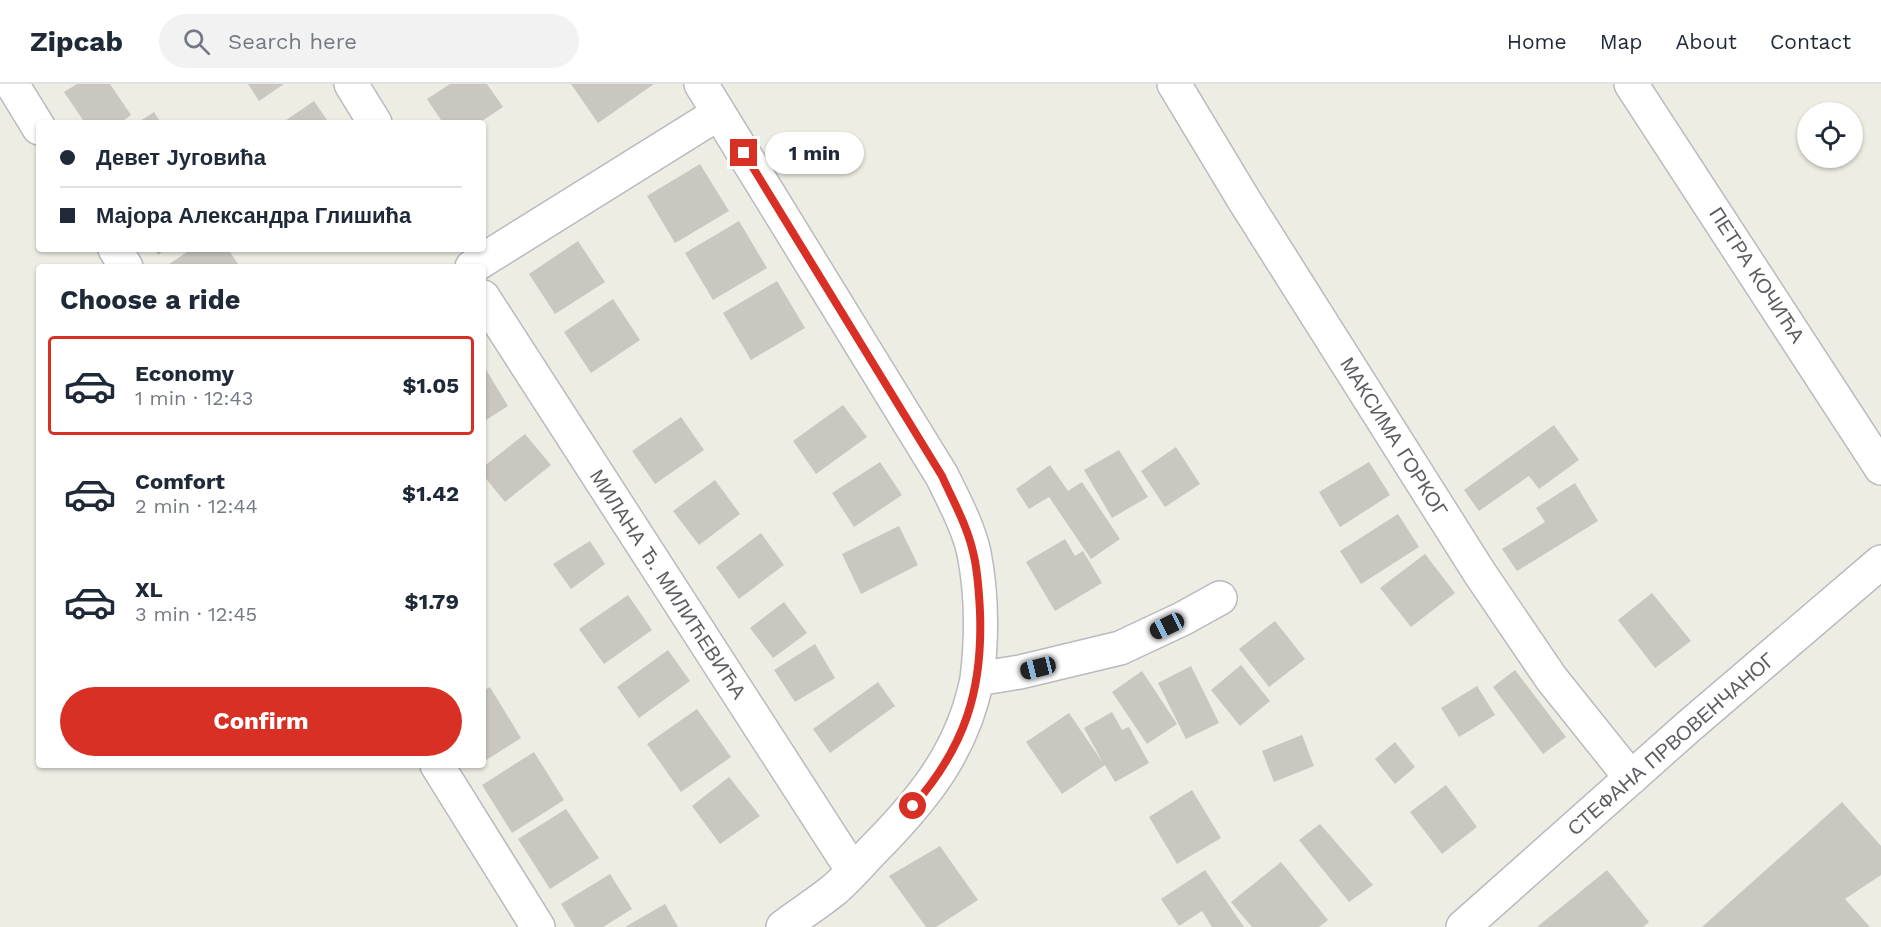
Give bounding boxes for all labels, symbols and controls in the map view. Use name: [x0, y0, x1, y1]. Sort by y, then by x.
search box: [159, 14, 579, 68]
text: Zipcab: [30, 25, 123, 58]
icon: search: [180, 25, 213, 58]
text: Search here: [228, 29, 357, 54]
text: Home: [1507, 29, 1567, 54]
text: Map: [1600, 29, 1643, 54]
text: About: [1676, 29, 1737, 54]
text: Contact: [1770, 29, 1851, 54]
map controls: [1797, 102, 1863, 168]
button: locate: [1797, 102, 1863, 168]
callout: 1 min: [765, 132, 864, 174]
route end: [730, 139, 757, 166]
text: 1 min: [789, 141, 840, 165]
text: Девет Југовића: [96, 145, 266, 170]
text: Мајора Александра Глишића: [96, 203, 411, 228]
street label: ПЕТРА КОЧИЋА: [1704, 203, 1810, 348]
text: Choose a ride: [60, 284, 240, 316]
street label: МАКСИМА ГОРКОГ: [1335, 353, 1453, 521]
icon: car: [63, 359, 117, 413]
text: Economy: [135, 361, 234, 386]
text: $1.05: [402, 373, 459, 398]
text: 1 min · 12:43: [135, 386, 253, 410]
street label: МИЛАНА Ђ. МИЛИЋЕВИЋА: [585, 465, 752, 704]
icon: car: [63, 467, 117, 521]
text: Comfort: [135, 469, 225, 494]
text: $1.42: [402, 481, 459, 506]
text: 2 min · 12:44: [135, 494, 258, 518]
icon: car: [63, 575, 117, 629]
text: XL: [135, 577, 163, 602]
text: $1.79: [405, 589, 459, 614]
text: 3 min · 12:45: [135, 602, 257, 626]
car: [1147, 610, 1187, 642]
street label: СТЕФАНА ПРВОВЕНЧАНОГ: [1563, 647, 1780, 841]
car: [1018, 655, 1058, 681]
button: Confirm: [60, 687, 462, 756]
route start: [899, 792, 926, 819]

